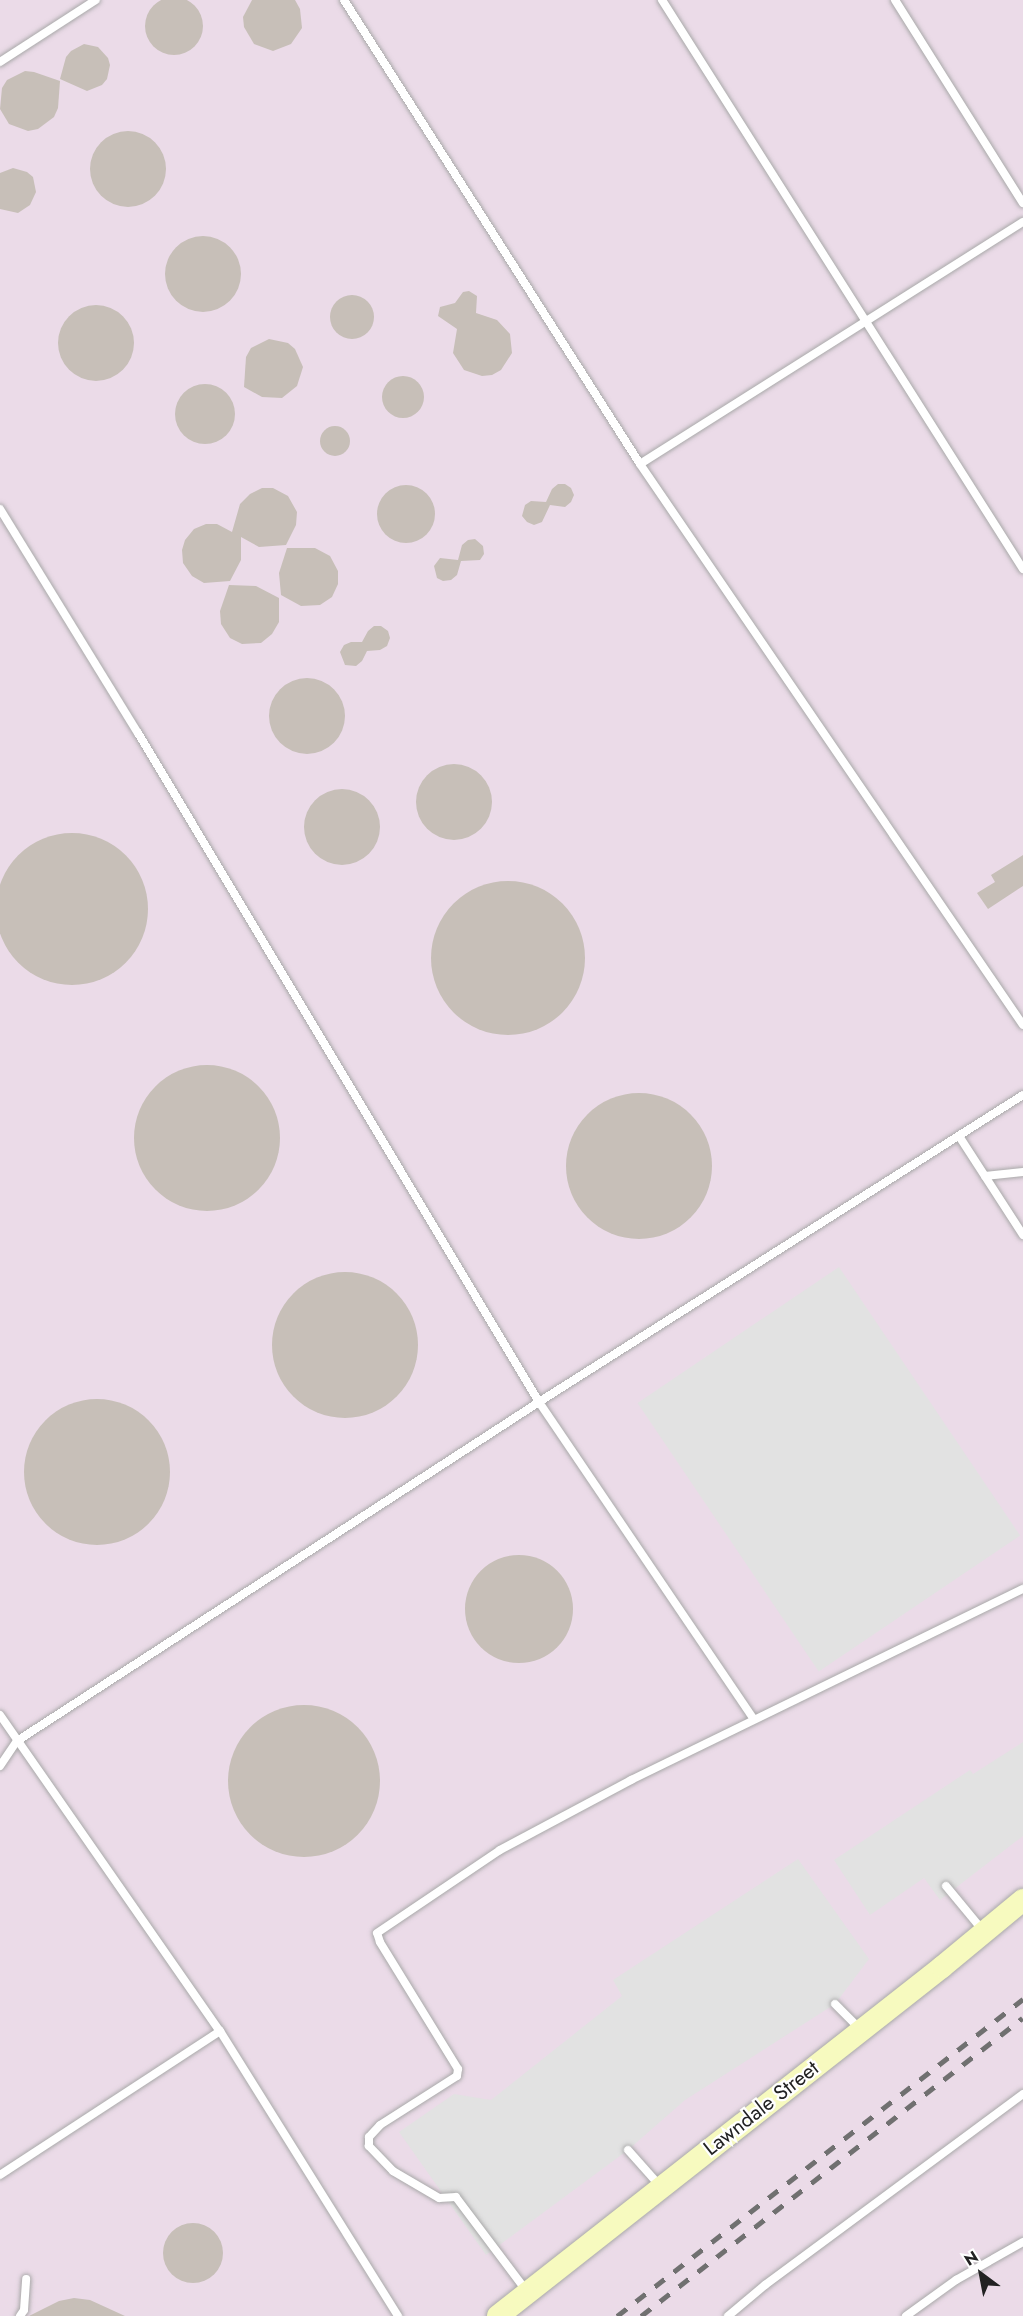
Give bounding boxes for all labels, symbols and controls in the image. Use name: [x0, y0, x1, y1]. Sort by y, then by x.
street label: Lawndale Street: [699, 2055, 823, 2161]
north arrow: [951, 2244, 1011, 2304]
text: N: [960, 2245, 983, 2271]

